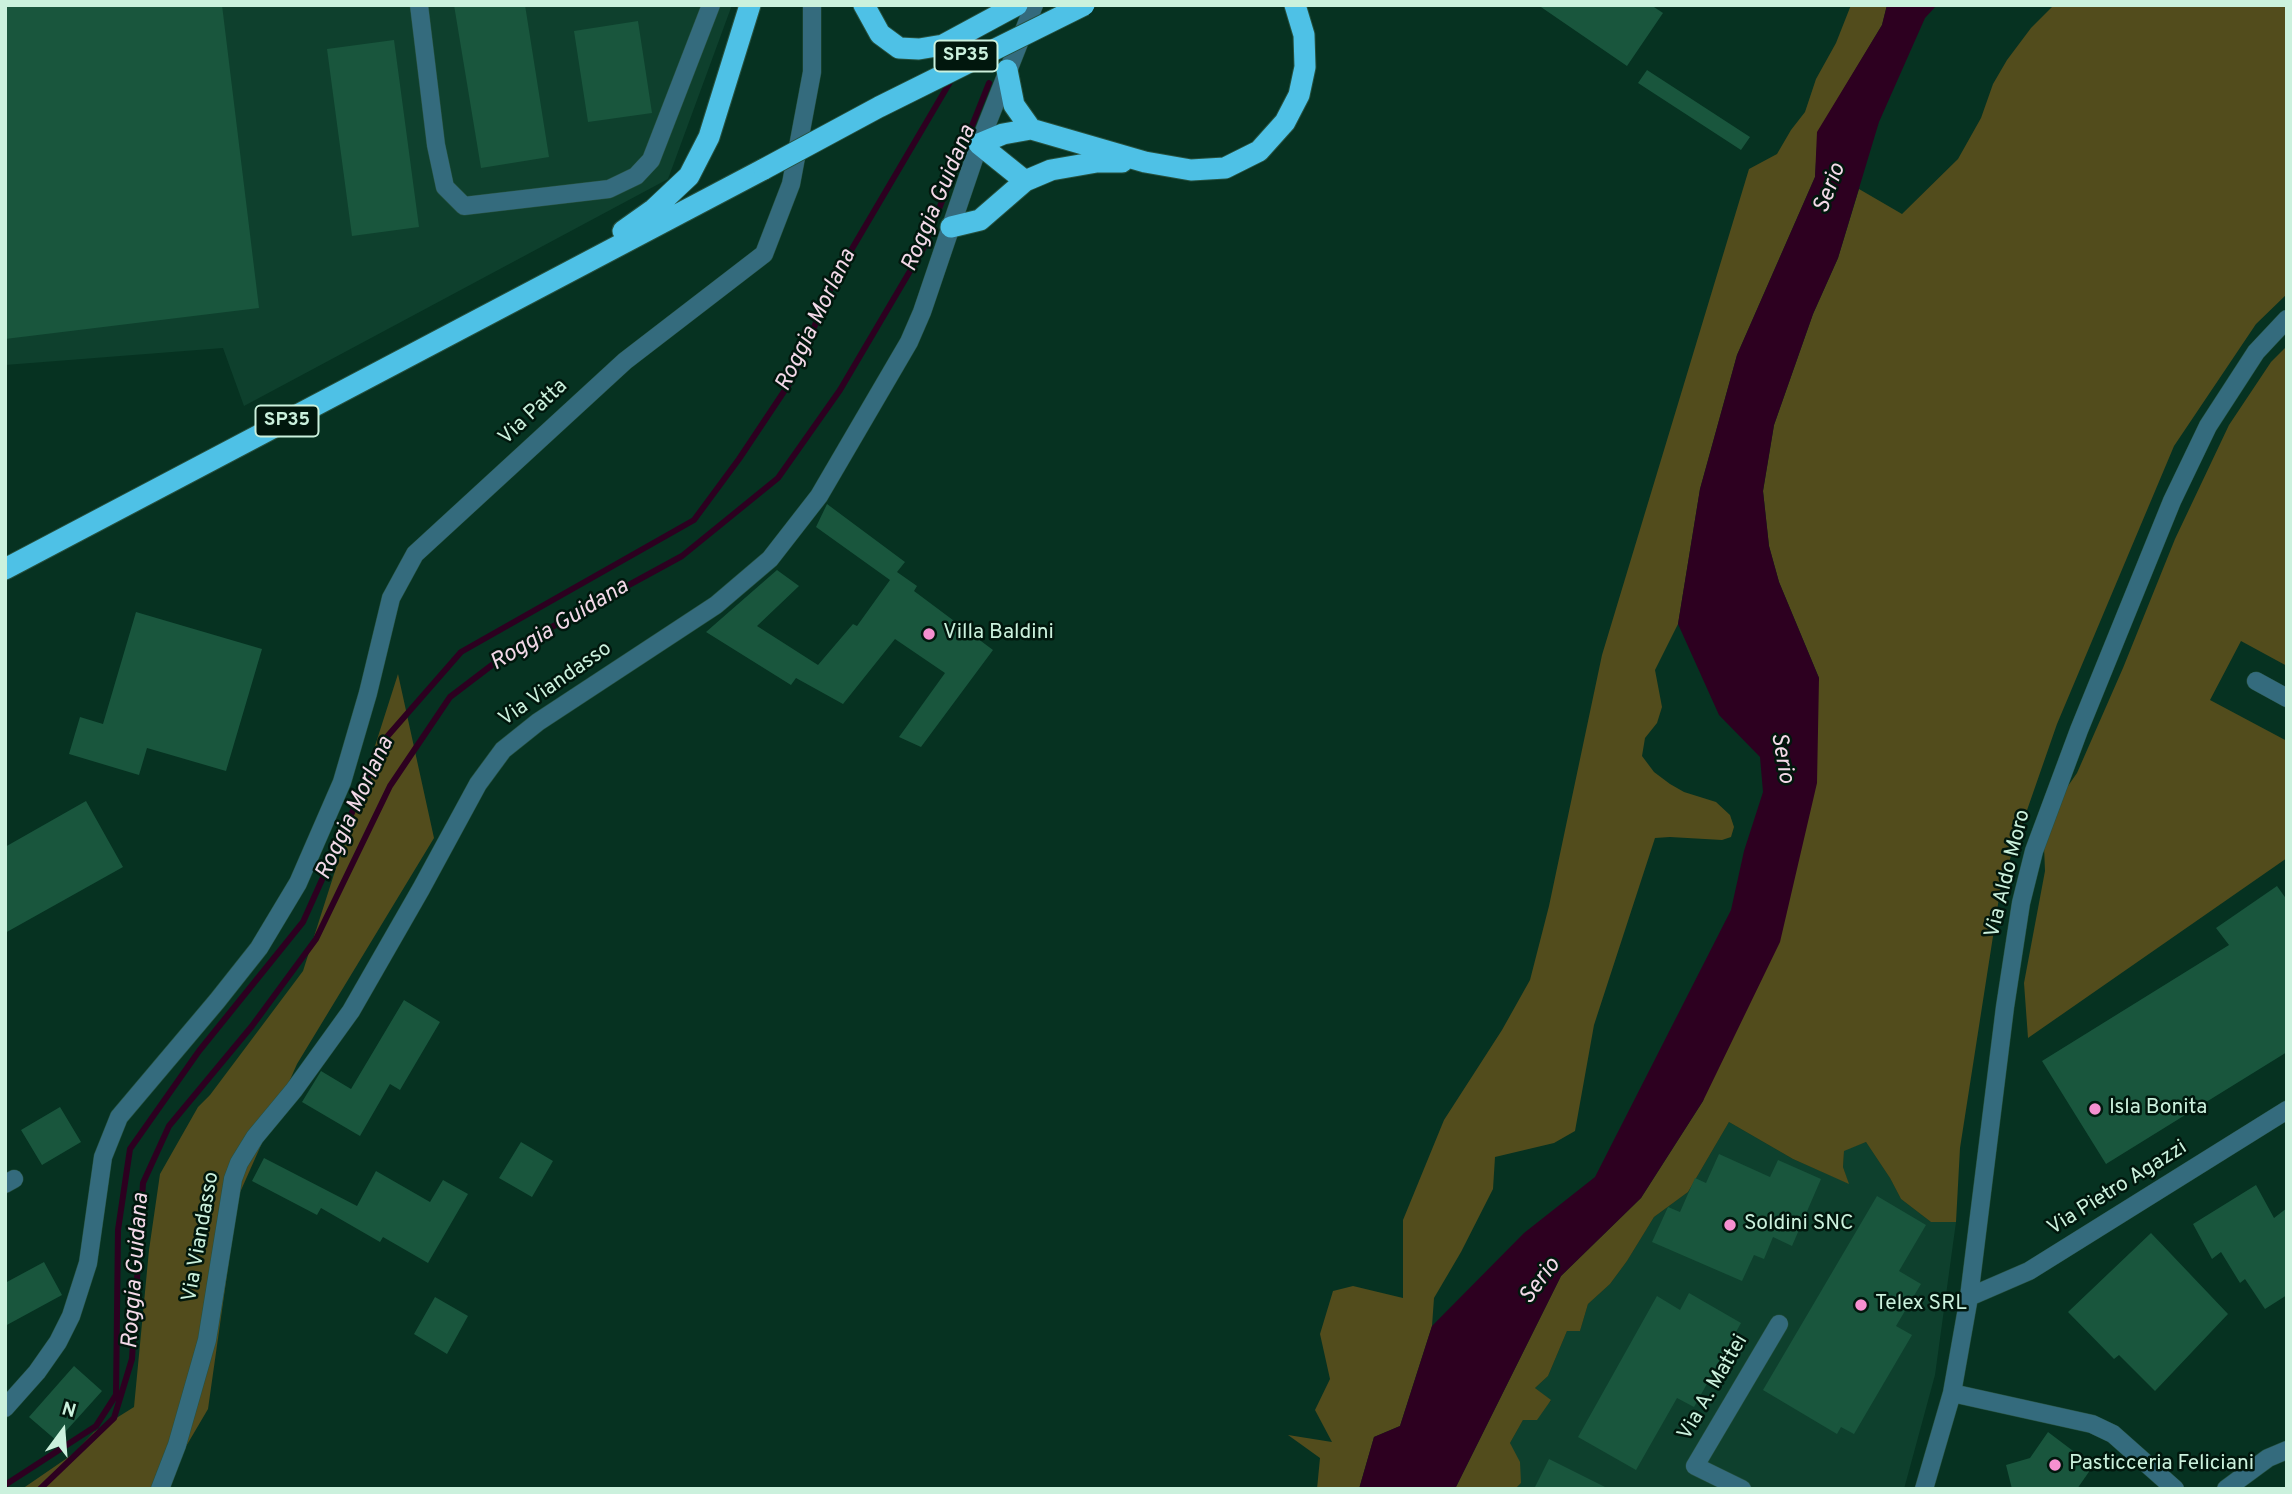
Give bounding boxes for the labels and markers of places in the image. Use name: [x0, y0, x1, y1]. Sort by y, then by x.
place label: Villa Baldini: [943, 621, 1054, 647]
marker: Villa Baldini: [921, 626, 937, 642]
place label: Isla Bonita: [2109, 1096, 2207, 1122]
marker: Isla Bonita: [2087, 1101, 2103, 1117]
place label: Soldini SNC: [1744, 1212, 1854, 1238]
marker: Soldini SNC: [1722, 1217, 1738, 1233]
place label: Telex SRL: [1875, 1292, 1967, 1318]
marker: Telex SRL: [1853, 1297, 1869, 1313]
place label: Pasticceria Feliciani: [2069, 1452, 2254, 1478]
marker: Pasticceria Feliciani: [2047, 1457, 2063, 1473]

